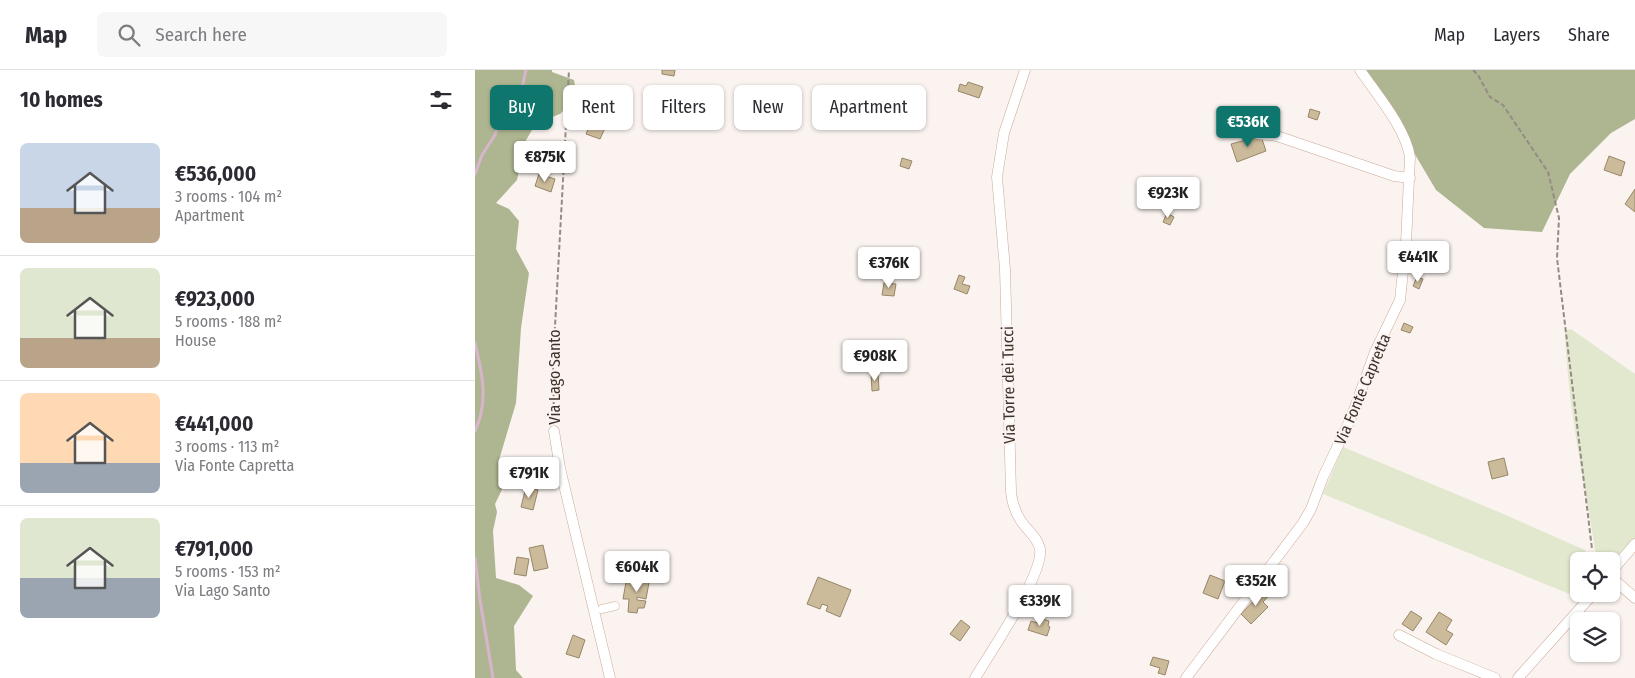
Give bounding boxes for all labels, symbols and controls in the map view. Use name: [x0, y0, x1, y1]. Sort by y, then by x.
search box: [97, 12, 447, 57]
text: Map: [25, 21, 67, 49]
icon: search: [115, 21, 143, 49]
text: Search here: [155, 23, 247, 46]
text: Map: [1434, 24, 1465, 46]
text: Layers: [1493, 24, 1540, 46]
text: Share: [1568, 24, 1610, 46]
chip: Buy: [490, 85, 553, 130]
chip: Rent: [563, 85, 633, 130]
chip: Filters: [643, 85, 724, 130]
chip: New: [734, 85, 802, 130]
chip: Apartment: [812, 85, 926, 130]
icon: filters: [427, 86, 455, 114]
text: 10 homes: [20, 87, 103, 113]
pin: €536K: [1213, 106, 1283, 148]
text: €536K: [1227, 112, 1269, 131]
pin: €875K: [510, 140, 580, 183]
text: €875K: [525, 147, 565, 166]
text: €536,000: [175, 161, 256, 187]
icon: home: [60, 163, 120, 223]
pin: €923K: [1133, 176, 1203, 219]
text: €923K: [1148, 183, 1188, 202]
text: 3 rooms · 104 m²: [175, 187, 282, 206]
text: Apartment: [175, 206, 244, 225]
pin: €441K: [1383, 240, 1453, 283]
pin: €376K: [854, 246, 924, 289]
text: €441K: [1398, 247, 1438, 266]
text: €376K: [869, 253, 909, 272]
text: €923,000: [175, 286, 255, 312]
icon: home: [60, 288, 120, 348]
text: 5 rooms · 188 m²: [175, 312, 282, 331]
street label: Via Torre dei Tucci: [998, 326, 1019, 444]
street label: Via Lago Santo: [545, 329, 564, 425]
street label: Via Fonte Capretta: [1330, 330, 1395, 448]
text: House: [175, 331, 216, 350]
pin: €908K: [840, 340, 910, 382]
text: €908K: [853, 346, 897, 365]
text: €441,000: [175, 411, 254, 437]
icon: home: [60, 413, 120, 473]
text: 3 rooms · 113 m²: [175, 437, 279, 456]
text: Via Fonte Capretta: [175, 456, 294, 475]
pin: €791K: [494, 456, 564, 499]
text: €791K: [509, 463, 549, 482]
text: €791,000: [175, 536, 253, 562]
icon: home: [60, 538, 120, 598]
pin: €604K: [602, 550, 672, 593]
map controls: [1570, 552, 1620, 662]
button: locate: [1570, 552, 1620, 602]
text: €604K: [616, 557, 658, 576]
text: 5 rooms · 153 m²: [175, 562, 281, 581]
pin: €352K: [1221, 564, 1291, 607]
text: €352K: [1236, 571, 1276, 590]
text: Via Lago Santo: [175, 581, 271, 600]
pin: €339K: [1005, 584, 1075, 627]
text: €339K: [1019, 591, 1061, 610]
button: layers: [1570, 612, 1620, 662]

